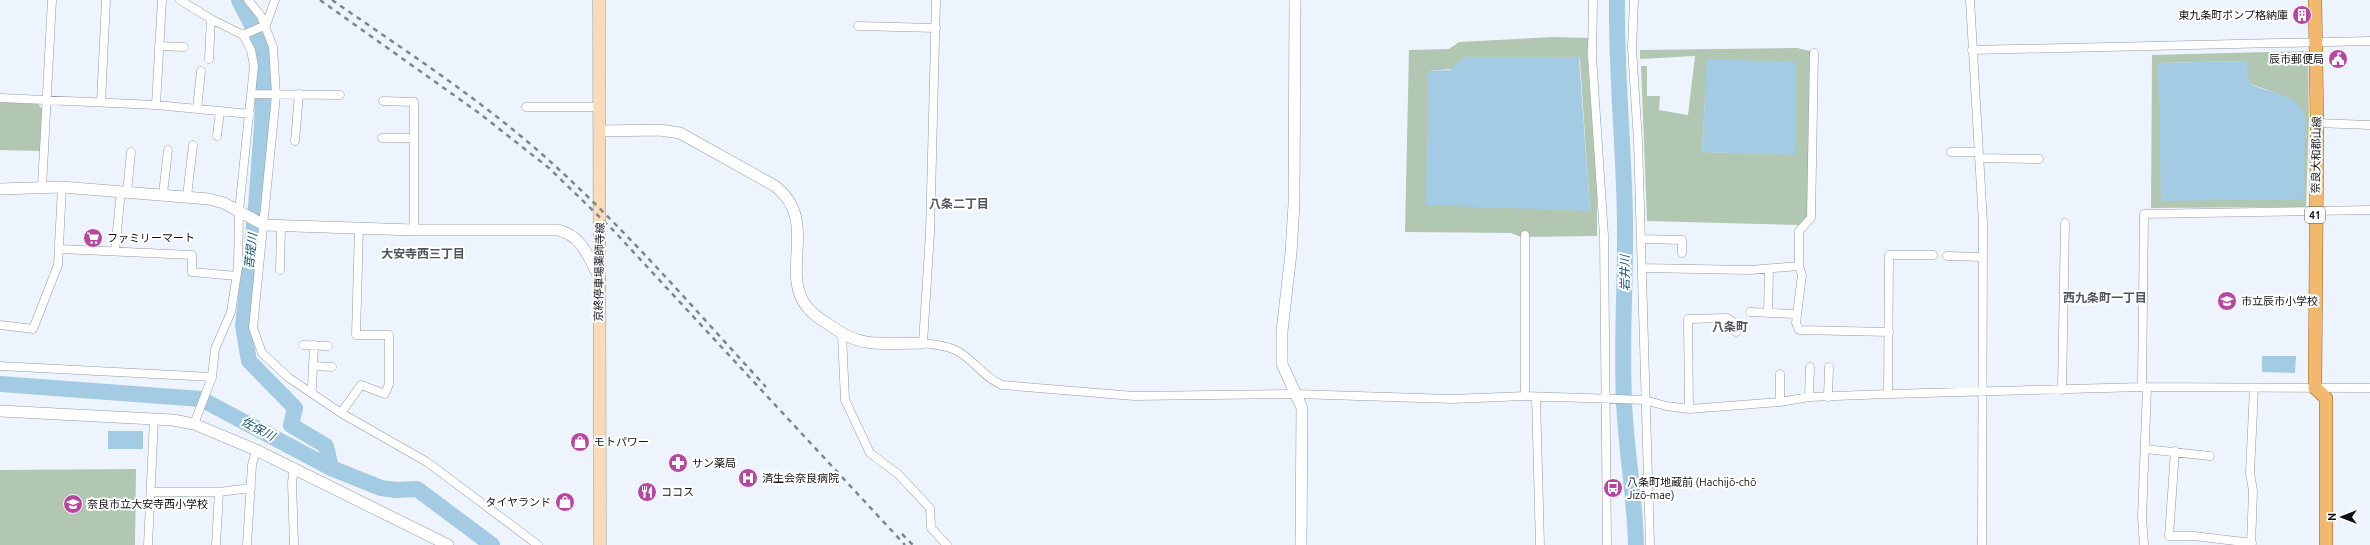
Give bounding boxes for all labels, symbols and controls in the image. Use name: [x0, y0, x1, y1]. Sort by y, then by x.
building icon: 東九条町ポンプ格納庫: [2291, 4, 2313, 26]
place label: 東九条町ポンプ格納庫: [2178, 9, 2288, 21]
public building icon: 辰市郵便局: [2327, 48, 2349, 70]
place label: 辰市郵便局: [2269, 53, 2324, 65]
street label: 奈良大和郡山線: [2309, 116, 2323, 194]
district label: 八条二丁目: [929, 197, 989, 210]
road number: 41: [2305, 207, 2325, 223]
street label: 京終停車場薬師寺線: [592, 222, 606, 322]
supermarket icon: ファミリーマート: [82, 227, 104, 249]
water label: 菩提川: [242, 230, 259, 270]
place label: ファミリーマート: [107, 232, 195, 244]
district label: 大安寺西三丁目: [381, 247, 465, 260]
water label: 岩井川: [1618, 253, 1631, 291]
school or university icon: 市立辰市小学校: [2216, 290, 2238, 312]
district label: 西九条町一丁目: [2063, 291, 2147, 304]
place label: 市立辰市小学校: [2241, 295, 2318, 307]
district label: 八条町: [1712, 320, 1748, 333]
water label: 佐保川: [239, 414, 279, 444]
shop icon: モトパワー: [569, 431, 591, 453]
place label: モトパワー: [594, 436, 649, 448]
pharmacy icon: サン薬局: [667, 452, 689, 474]
place label: サン薬局: [692, 457, 736, 469]
hospital icon: 済生会奈良病院: [737, 467, 759, 489]
place label: 済生会奈良病院: [762, 472, 839, 484]
place label: 八条町地蔵前 (Hachijō-chō Jizō-mae): [1627, 476, 1757, 502]
bus stop icon: 八条町地蔵前 (Hachijō-chō Jizō-mae): [1602, 477, 1624, 499]
restaurant icon: ココス: [636, 481, 658, 503]
place label: ココス: [661, 486, 694, 498]
shop icon: タイヤランド: [554, 491, 576, 513]
school or university icon: 奈良市立大安寺西小学校: [62, 493, 84, 515]
place label: タイヤランド: [485, 496, 551, 508]
north arrow: [2322, 497, 2362, 537]
place label: 奈良市立大安寺西小学校: [87, 498, 208, 510]
text: N: [2326, 513, 2338, 521]

